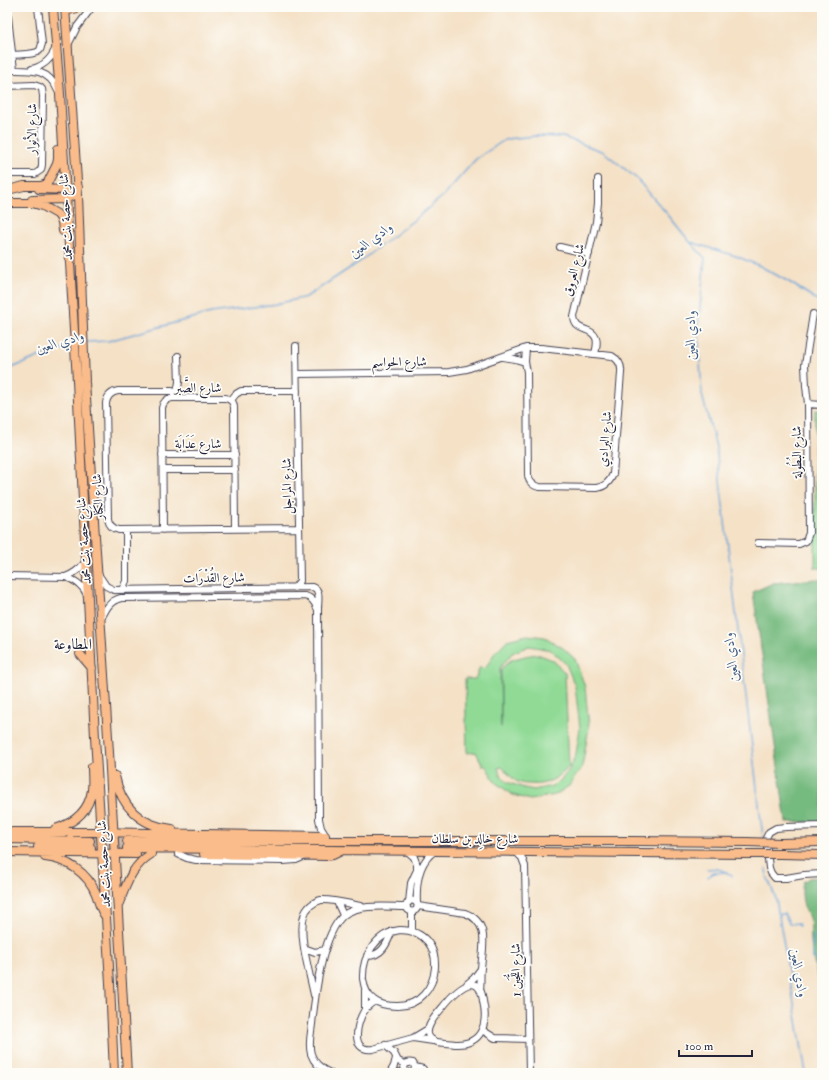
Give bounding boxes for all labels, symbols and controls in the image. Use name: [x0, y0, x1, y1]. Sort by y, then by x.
street label: شارع الأنوار: [23, 103, 43, 157]
street label: شارع حصة بنت محمد: [56, 173, 79, 261]
water label: وادي العين: [346, 218, 398, 264]
street label: شارع العروق: [560, 242, 591, 299]
water label: وادي العين: [682, 310, 702, 360]
water label: وادي العين: [34, 327, 87, 360]
street label: شارع الحواسم: [371, 354, 427, 375]
street label: شارع الصَّبر: [173, 376, 221, 399]
street label: شارع البرادي: [595, 410, 618, 468]
street label: شارع البُطُولة: [786, 426, 808, 479]
street label: شارع عَدَابَة: [175, 434, 221, 455]
street label: شارع المراجل: [279, 458, 298, 514]
street label: شارع الكَنَار: [87, 473, 110, 523]
street label: شارع حصة بنت محمد: [73, 497, 98, 585]
street label: شارع القُدْرَات: [183, 566, 245, 590]
water label: وادي العين: [720, 631, 745, 683]
district label: المطاوعة: [54, 635, 92, 654]
street label: شارع حصة بنت محمد: [94, 820, 117, 908]
street label: شارع خالِد بن سلطان: [431, 831, 519, 850]
street label: شارع اللُّجَين 1: [502, 943, 527, 997]
water label: وادي العين: [783, 947, 812, 1000]
scale bar: [679, 1032, 752, 1058]
text: 100 m: [685, 1039, 714, 1054]

